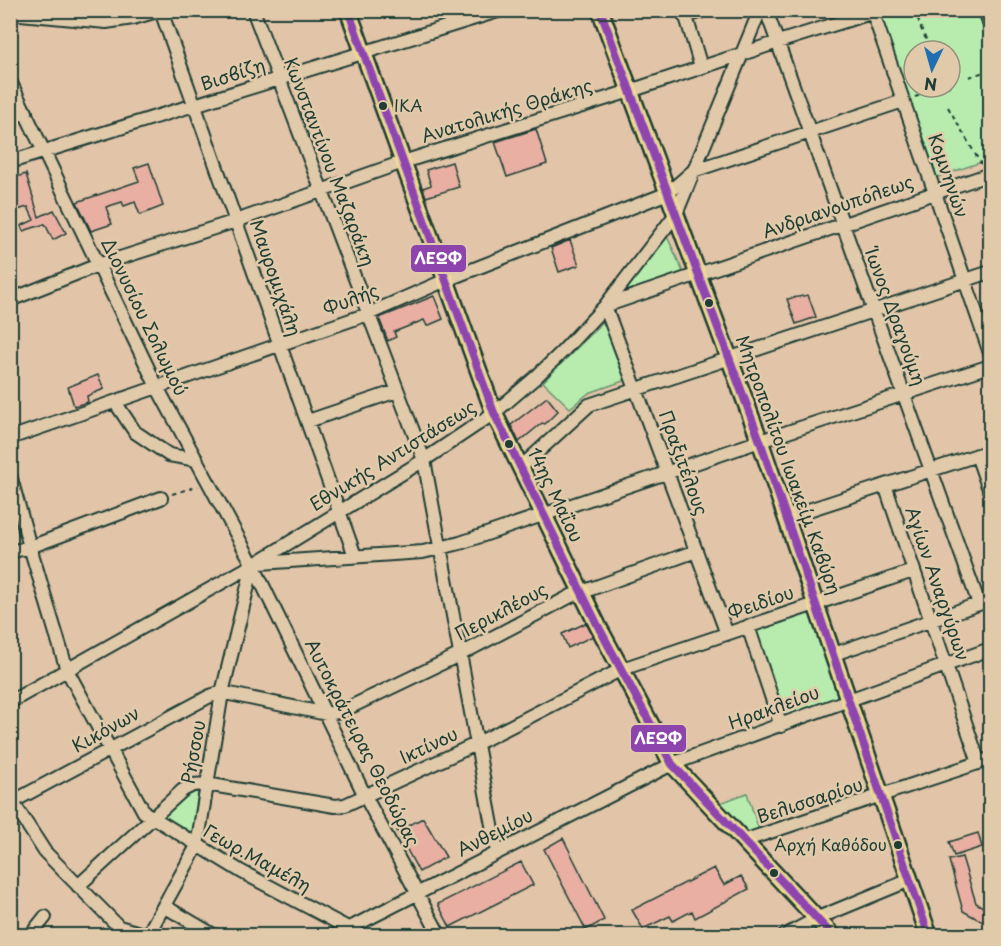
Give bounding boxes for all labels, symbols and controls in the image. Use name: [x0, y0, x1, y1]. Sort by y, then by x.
north arrow: [902, 39, 962, 99]
street label: Βισβίζη: [197, 50, 268, 97]
street label: Κωνσταντίνου Μαζαράκη: [278, 53, 383, 270]
street label: Ανατολικής Θράκης: [418, 71, 595, 148]
text: N: [923, 72, 938, 97]
place label: ΙΚΑ: [394, 93, 423, 117]
marker: ΙΚΑ: [377, 100, 389, 112]
street label: Κομνηνών: [922, 130, 976, 221]
street label: Ανδριανουπόλεως: [758, 167, 917, 244]
street label: Μαυρομιχάλη: [244, 216, 309, 340]
street label: Διονυσίου Σολωμού: [95, 233, 195, 400]
street label: Ίωνος Δραγούμη: [858, 242, 934, 389]
line badge: ΛΕΩΦ: [410, 244, 467, 273]
text: ΛΕΩΦ: [414, 245, 462, 269]
street label: Φυλής: [319, 276, 382, 322]
unlabelled marker: [703, 297, 715, 309]
street label: Μητροπολίτου Ιωακείμ Καβύρη: [730, 331, 849, 598]
street label: Εθνικής Αντιστάσεως: [304, 393, 481, 517]
street label: Πραξιτέλους: [653, 406, 716, 519]
unlabelled marker: [503, 438, 515, 450]
street label: 14ης Μαΐου: [522, 442, 591, 546]
street label: Αγίων Αναργύρων: [899, 503, 978, 664]
street label: Περικλέους: [449, 575, 552, 646]
street label: Φειδίου: [724, 578, 797, 625]
street label: Αυτοκράτειρας Θεοδώρας: [299, 634, 428, 851]
street label: Ηρακλείου: [724, 678, 823, 736]
street label: Κικόνων: [66, 699, 144, 759]
street label: Ρήσσου: [174, 718, 211, 786]
street label: Ικτίνου: [395, 719, 462, 770]
line badge: ΛΕΩΦ: [630, 724, 687, 753]
text: ΛΕΩΦ: [634, 725, 682, 749]
street label: Βελισσαρίου: [753, 770, 866, 829]
street label: Ανθεμίου: [451, 801, 537, 862]
street label: Γεωρ.Μαμέλη: [199, 817, 316, 898]
place label: Αρχή Καθόδου: [774, 832, 887, 856]
marker: Αρχή Καθόδου: [892, 839, 904, 851]
unlabelled marker: [768, 867, 780, 879]

